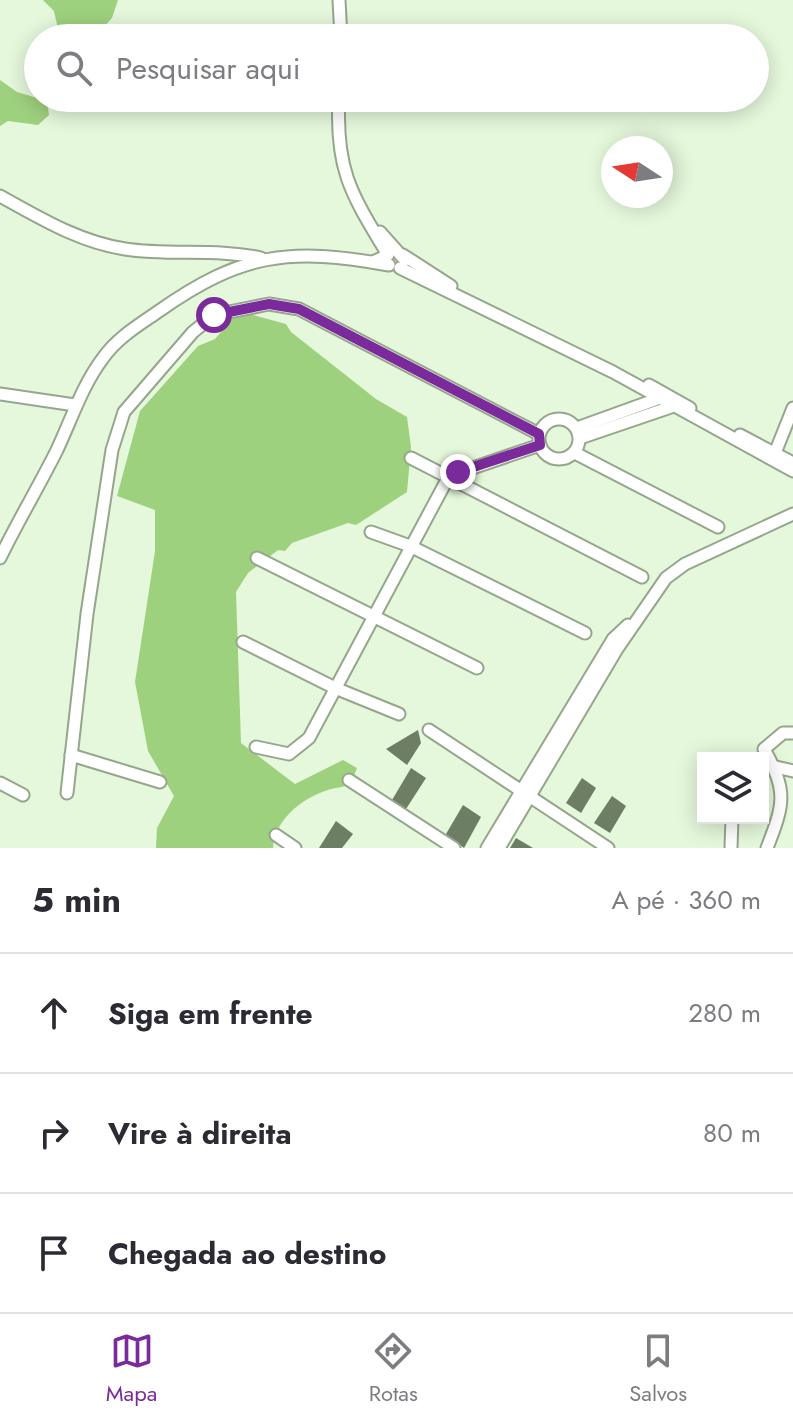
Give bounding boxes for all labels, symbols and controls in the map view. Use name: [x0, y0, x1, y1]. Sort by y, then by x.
search box: [24, 24, 769, 112]
icon: search: [52, 46, 96, 90]
text: Pesquisar aqui: [116, 47, 301, 90]
north arrow: [601, 136, 673, 208]
route start: [196, 297, 232, 333]
route end: [440, 454, 476, 490]
map controls: [697, 752, 769, 824]
button: layers: [697, 752, 769, 824]
text: 5 min: [32, 876, 121, 925]
text: A pé · 360 m: [612, 881, 761, 919]
icon: ahead: [32, 991, 76, 1035]
text: Siga em frente: [108, 992, 313, 1035]
text: 280 m: [688, 994, 761, 1032]
icon: right: [32, 1111, 76, 1155]
text: Vire à direita: [108, 1112, 292, 1155]
text: 80 m: [703, 1114, 761, 1152]
icon: arrive: [32, 1231, 76, 1275]
text: Chegada ao destino: [108, 1232, 386, 1275]
tab: Mapa: [106, 1329, 157, 1409]
tab: Rotas: [369, 1329, 418, 1409]
tab: Salvos: [629, 1329, 687, 1409]

